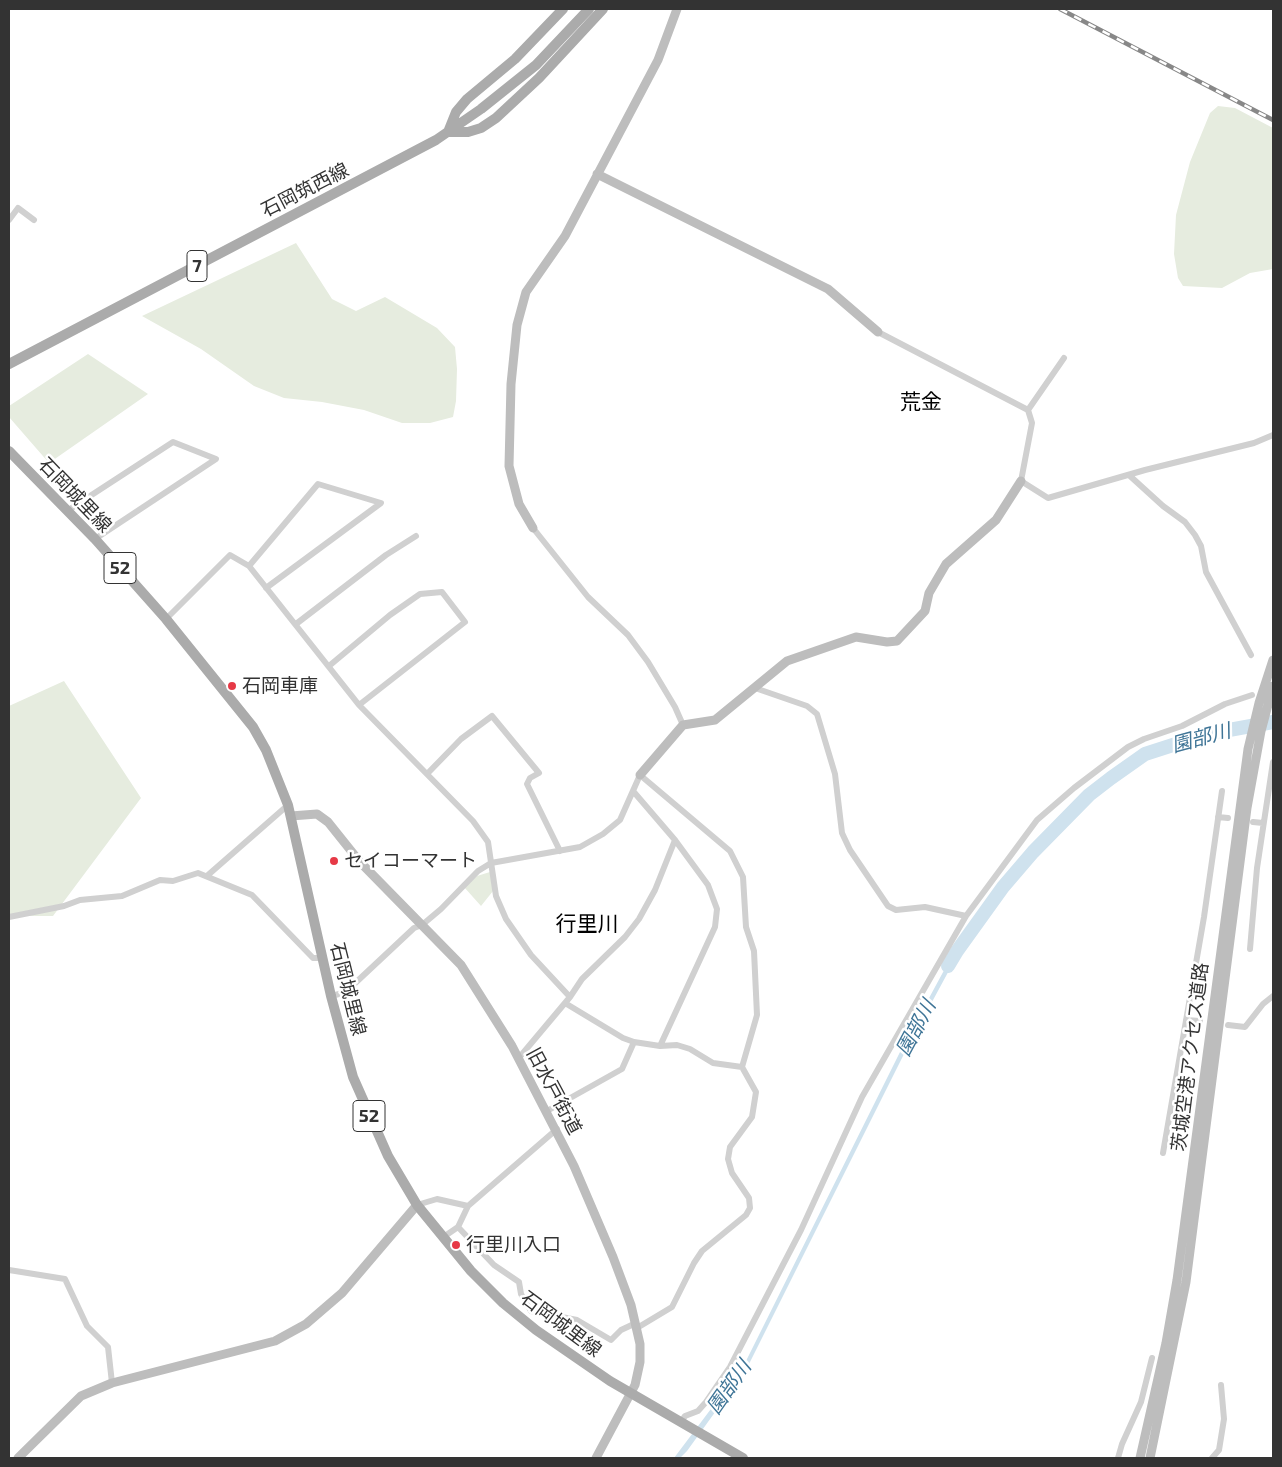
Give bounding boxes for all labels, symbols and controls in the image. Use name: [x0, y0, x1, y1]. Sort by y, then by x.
street label: 石岡筑西線: [258, 158, 352, 222]
road number: 7: [187, 250, 207, 282]
district label: 荒金: [900, 389, 942, 415]
street label: 石岡城里線: [34, 453, 116, 537]
road number: 52: [104, 552, 136, 584]
place label: 石岡車庫: [242, 675, 318, 697]
marker: 石岡車庫: [226, 680, 238, 692]
water label: 園部川: [1169, 719, 1233, 757]
place label: セイコーマート: [344, 850, 477, 872]
marker: セイコーマート: [328, 855, 340, 867]
district label: 行里川: [556, 911, 618, 937]
street label: 石岡城里線: [325, 940, 371, 1038]
street label: 茨城空港アクセス道路: [1167, 961, 1213, 1153]
water label: 園部川: [891, 996, 941, 1060]
street label: 旧水戸街道: [522, 1044, 586, 1138]
road number: 52: [353, 1100, 385, 1132]
place label: 行里川入口: [466, 1234, 561, 1256]
marker: 行里川入口: [450, 1239, 462, 1251]
street label: 石岡城里線: [516, 1286, 606, 1362]
water label: 園部川: [702, 1356, 756, 1418]

